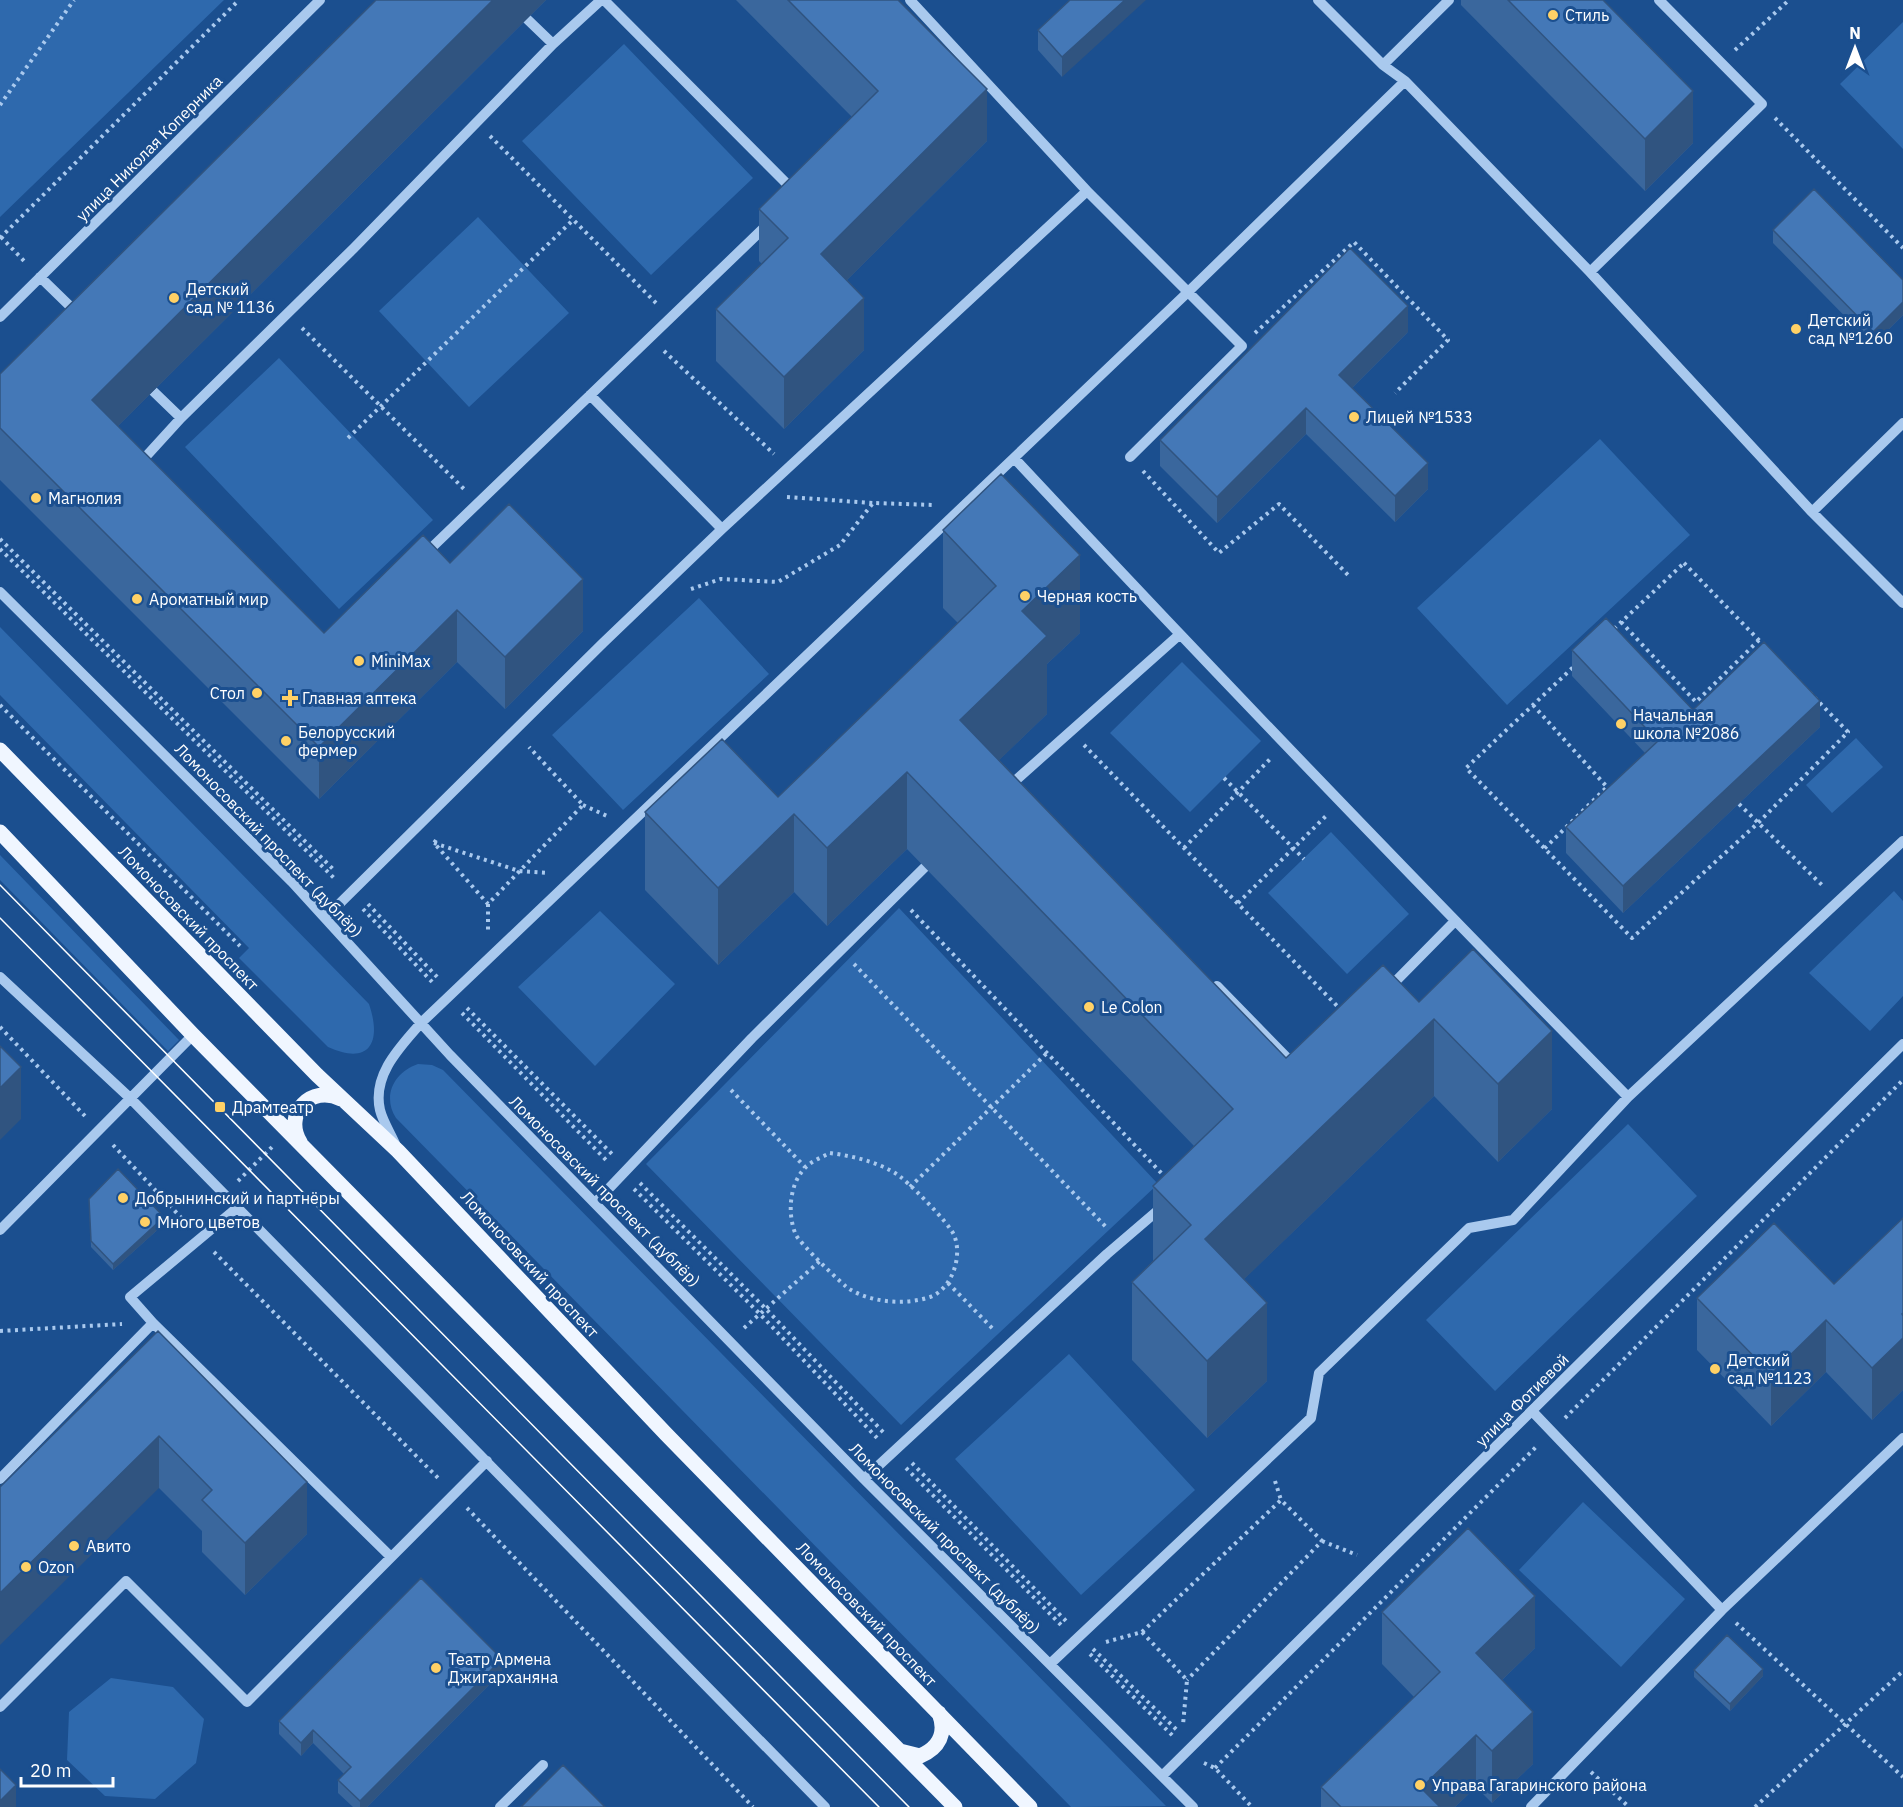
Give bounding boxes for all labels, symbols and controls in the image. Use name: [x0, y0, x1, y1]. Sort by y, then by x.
place label: Стиль: [1565, 5, 1609, 25]
marker: Стиль: [1546, 8, 1560, 22]
north arrow: [1825, 18, 1885, 78]
text: N: [1849, 23, 1861, 43]
street label: улица Николая Коперника: [72, 70, 227, 225]
place label: Детский сад № 1136: [186, 279, 275, 317]
marker: Детский сад № 1136: [167, 291, 181, 305]
place label: Детский сад №1260: [1808, 310, 1893, 348]
marker: Детский сад №1260: [1789, 322, 1803, 336]
place label: Лицей №1533: [1366, 407, 1473, 427]
marker: Лицей №1533: [1347, 410, 1361, 424]
place label: Магнолия: [48, 488, 122, 508]
marker: Магнолия: [29, 491, 43, 505]
place label: Черная кость: [1037, 586, 1137, 606]
place label: Ароматный мир: [149, 589, 268, 609]
marker: Черная кость: [1018, 589, 1032, 603]
marker: Ароматный мир: [130, 592, 144, 606]
place label: MiniMax: [371, 651, 431, 671]
marker: MiniMax: [352, 654, 366, 668]
place label: Стол: [210, 683, 245, 703]
marker: Стол: [250, 686, 264, 700]
place label: Главная аптека: [302, 688, 417, 708]
marker: Главная аптека: [283, 691, 297, 705]
place label: Начальная школа №2086: [1633, 705, 1739, 743]
marker: Начальная школа №2086: [1614, 717, 1628, 731]
place label: Белорусский фермер: [298, 722, 396, 760]
marker: Белорусский фермер: [279, 734, 293, 748]
street label: Ломоносовский проспект (дублёр): [171, 739, 367, 941]
street label: Ломоносовский проспект: [115, 842, 263, 994]
place label: Le Colon: [1101, 997, 1163, 1017]
marker: Le Colon: [1082, 1000, 1096, 1014]
street label: Ломоносовский проспект (дублёр): [506, 1092, 704, 1290]
place label: Драмтеатр: [232, 1097, 314, 1117]
marker: Драмтеатр: [213, 1100, 227, 1114]
street label: Ломоносовский проспект: [457, 1187, 603, 1341]
place label: Добрынинский и партнёры: [135, 1188, 340, 1208]
marker: Добрынинский и партнёры: [116, 1191, 130, 1205]
place label: Много цветов: [157, 1212, 260, 1232]
marker: Много цветов: [138, 1215, 152, 1229]
street label: улица Фотиевой: [1471, 1349, 1573, 1451]
place label: Детский сад №1123: [1727, 1350, 1812, 1388]
marker: Детский сад №1123: [1708, 1362, 1722, 1376]
street label: Ломоносовский проспект (дублёр): [846, 1439, 1044, 1637]
place label: Авито: [86, 1536, 131, 1556]
street label: Ломоносовский проспект: [793, 1538, 941, 1690]
marker: Авито: [67, 1539, 81, 1553]
place label: Ozon: [38, 1557, 75, 1577]
marker: Ozon: [19, 1560, 33, 1574]
place label: Театр Армена Джигарханяна: [448, 1649, 559, 1687]
marker: Театр Армена Джигарханяна: [429, 1661, 443, 1675]
scale bar: [21, 1750, 112, 1788]
text: 20 m: [30, 1759, 72, 1782]
place label: Управа Гагаринского района: [1432, 1775, 1647, 1795]
marker: Управа Гагаринского района: [1413, 1778, 1427, 1792]

